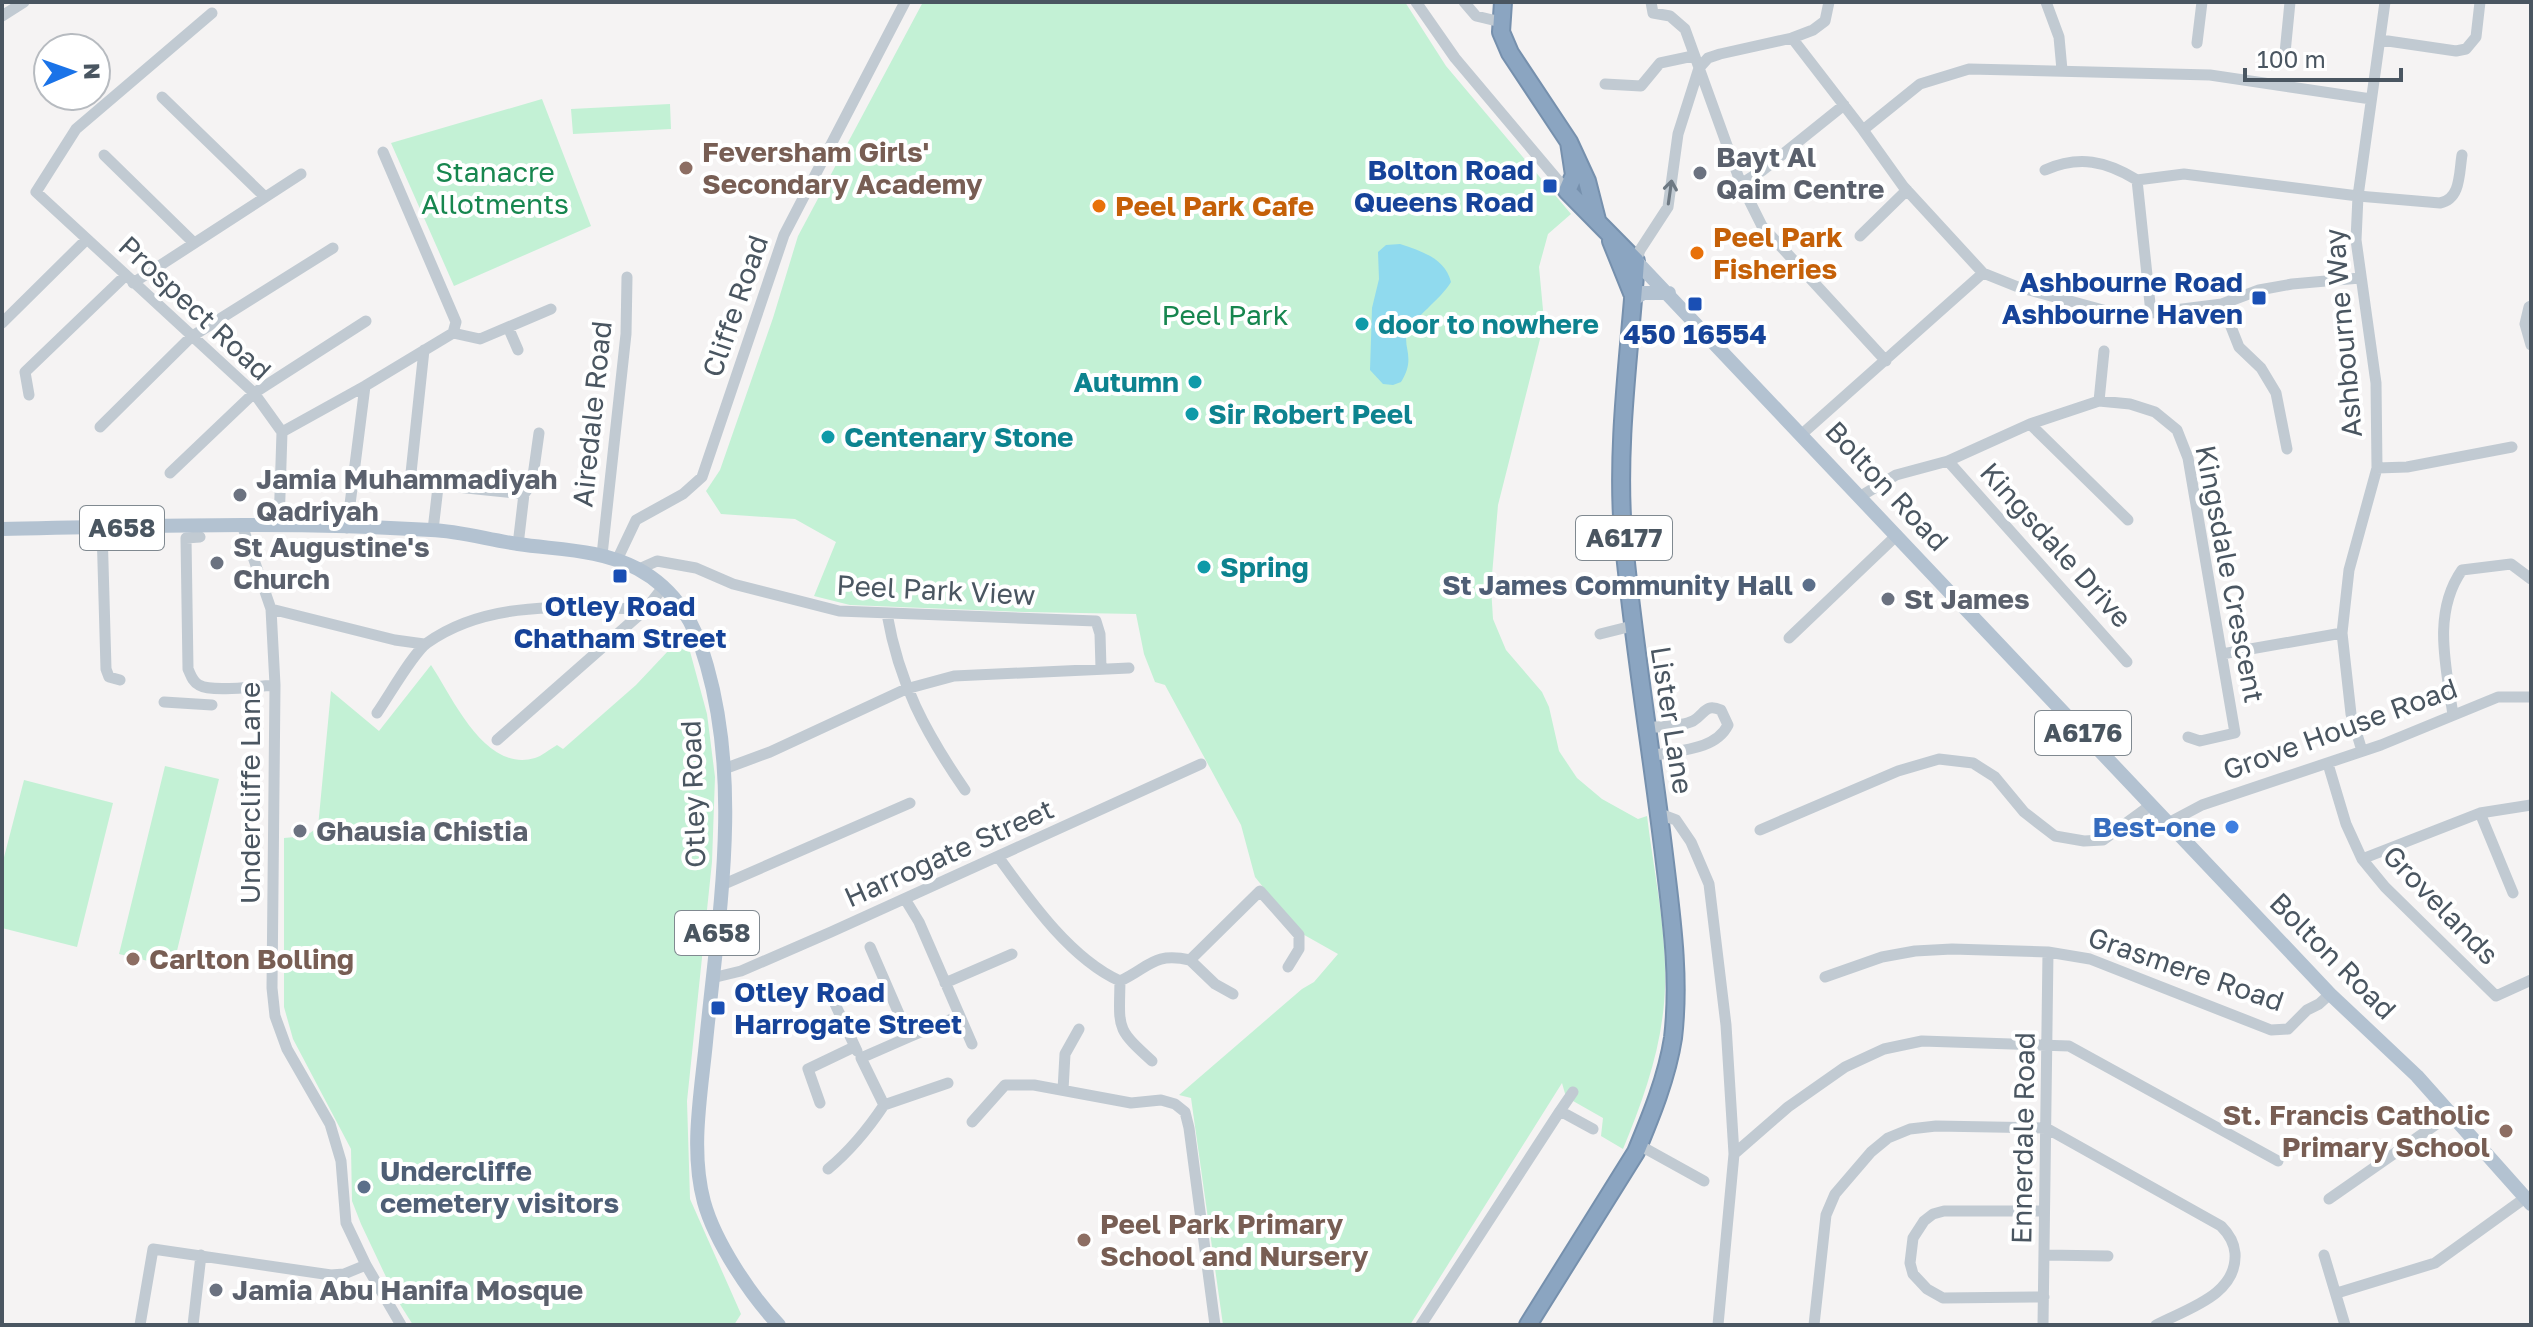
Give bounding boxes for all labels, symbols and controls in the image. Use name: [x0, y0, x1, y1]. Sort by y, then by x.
north arrow: [32, 32, 112, 112]
scale bar: [2245, 32, 2401, 82]
text: 100 m: [2257, 44, 2326, 73]
text: N: [79, 62, 106, 80]
place label: Feversham Girls' Secondary Academy: [702, 135, 983, 200]
place label: Bayt Al Qaim Centre: [1716, 140, 1885, 205]
place label: Bolton Road Queens Road: [1354, 153, 1534, 218]
park label: Stanacre Allotments: [421, 155, 569, 220]
marker: Feversham Girls' Secondary Academy: [677, 159, 695, 177]
marker: Bayt Al Qaim Centre: [1691, 164, 1709, 182]
marker: Bolton Road Queens Road: [1541, 177, 1559, 195]
one-way arrow: [1663, 180, 1678, 205]
place label: Peel Park Cafe: [1115, 189, 1314, 222]
marker: Peel Park Cafe: [1090, 197, 1108, 215]
place label: Peel Park Fisheries: [1713, 220, 1843, 285]
street label: Ashbourne Way: [2317, 227, 2368, 439]
street label: Prospect Road: [112, 229, 278, 387]
street label: Cliffe Road: [695, 231, 774, 381]
marker: Peel Park Fisheries: [1688, 244, 1706, 262]
place label: Ashbourne Road Ashbourne Haven: [2002, 265, 2243, 330]
marker: Ashbourne Road Ashbourne Haven: [2250, 289, 2268, 307]
marker: 450 16554: [1686, 295, 1704, 313]
park label: Peel Park: [1161, 298, 1289, 331]
place label: door to nowhere: [1378, 307, 1599, 340]
marker: door to nowhere: [1353, 315, 1371, 333]
place label: 450 16554: [1623, 317, 1767, 350]
street label: Airedale Road: [565, 319, 618, 509]
place label: Autumn: [1074, 365, 1179, 398]
marker: Autumn: [1186, 373, 1204, 391]
place label: Sir Robert Peel: [1208, 397, 1413, 430]
marker: Sir Robert Peel: [1183, 405, 1201, 423]
street label: Bolton Road: [1819, 414, 1956, 557]
place label: Centenary Stone: [844, 420, 1074, 453]
marker: Centenary Stone: [819, 428, 837, 446]
street label: Kingsdale Crescent: [2189, 442, 2272, 705]
street label: Kingsdale Drive: [1974, 455, 2139, 634]
place label: Jamia Muhammadiyah Qadriyah: [256, 462, 558, 527]
marker: Jamia Muhammadiyah Qadriyah: [231, 486, 249, 504]
road number: A658: [80, 506, 164, 550]
road number: A6177: [1576, 516, 1672, 560]
place label: St Augustine's Church: [233, 530, 430, 595]
place label: Spring: [1220, 550, 1309, 583]
marker: St Augustine's Church: [208, 554, 226, 572]
marker: Spring: [1195, 558, 1213, 576]
marker: Otley Road Chatham Street: [611, 567, 629, 585]
street label: Peel Park View: [836, 568, 1036, 611]
place label: St James Community Hall: [1442, 568, 1793, 601]
marker: St James Community Hall: [1800, 576, 1818, 594]
place label: St James: [1904, 582, 2030, 615]
place label: Otley Road Chatham Street: [513, 589, 727, 654]
marker: St James: [1879, 590, 1897, 608]
street label: Lister Lane: [1645, 644, 1700, 796]
street label: Grove House Road: [2218, 671, 2461, 786]
street label: Undercliffe Lane: [233, 682, 266, 904]
road number: A6176: [2035, 711, 2131, 755]
street label: Otley Road: [673, 720, 712, 868]
street label: Harrogate Street: [839, 792, 1059, 913]
place label: Best-one: [2093, 810, 2216, 843]
place label: Ghausia Chistia: [316, 814, 528, 847]
marker: Best-one: [2223, 818, 2241, 836]
marker: Ghausia Chistia: [291, 822, 309, 840]
street label: Grovelands: [2377, 839, 2506, 971]
street label: Bolton Road: [2263, 886, 2403, 1026]
road number: A658: [675, 911, 759, 955]
street label: Grasmere Road: [2084, 920, 2288, 1017]
place label: Carlton Bolling: [149, 942, 354, 975]
marker: Carlton Bolling: [124, 950, 142, 968]
place label: Otley Road Harrogate Street: [734, 975, 962, 1040]
marker: Otley Road Harrogate Street: [709, 999, 727, 1017]
street label: Ennerdale Road: [2004, 1032, 2041, 1244]
place label: St. Francis Catholic Primary School: [2223, 1098, 2490, 1163]
marker: St. Francis Catholic Primary School: [2497, 1122, 2515, 1140]
place label: Undercliffe cemetery visitors: [380, 1154, 619, 1219]
marker: Undercliffe cemetery visitors: [355, 1178, 373, 1196]
place label: Peel Park Primary School and Nursery: [1100, 1207, 1369, 1272]
marker: Peel Park Primary School and Nursery: [1075, 1231, 1093, 1249]
place label: Jamia Abu Hanifa Mosque: [232, 1273, 583, 1306]
marker: Jamia Abu Hanifa Mosque: [207, 1281, 225, 1299]

